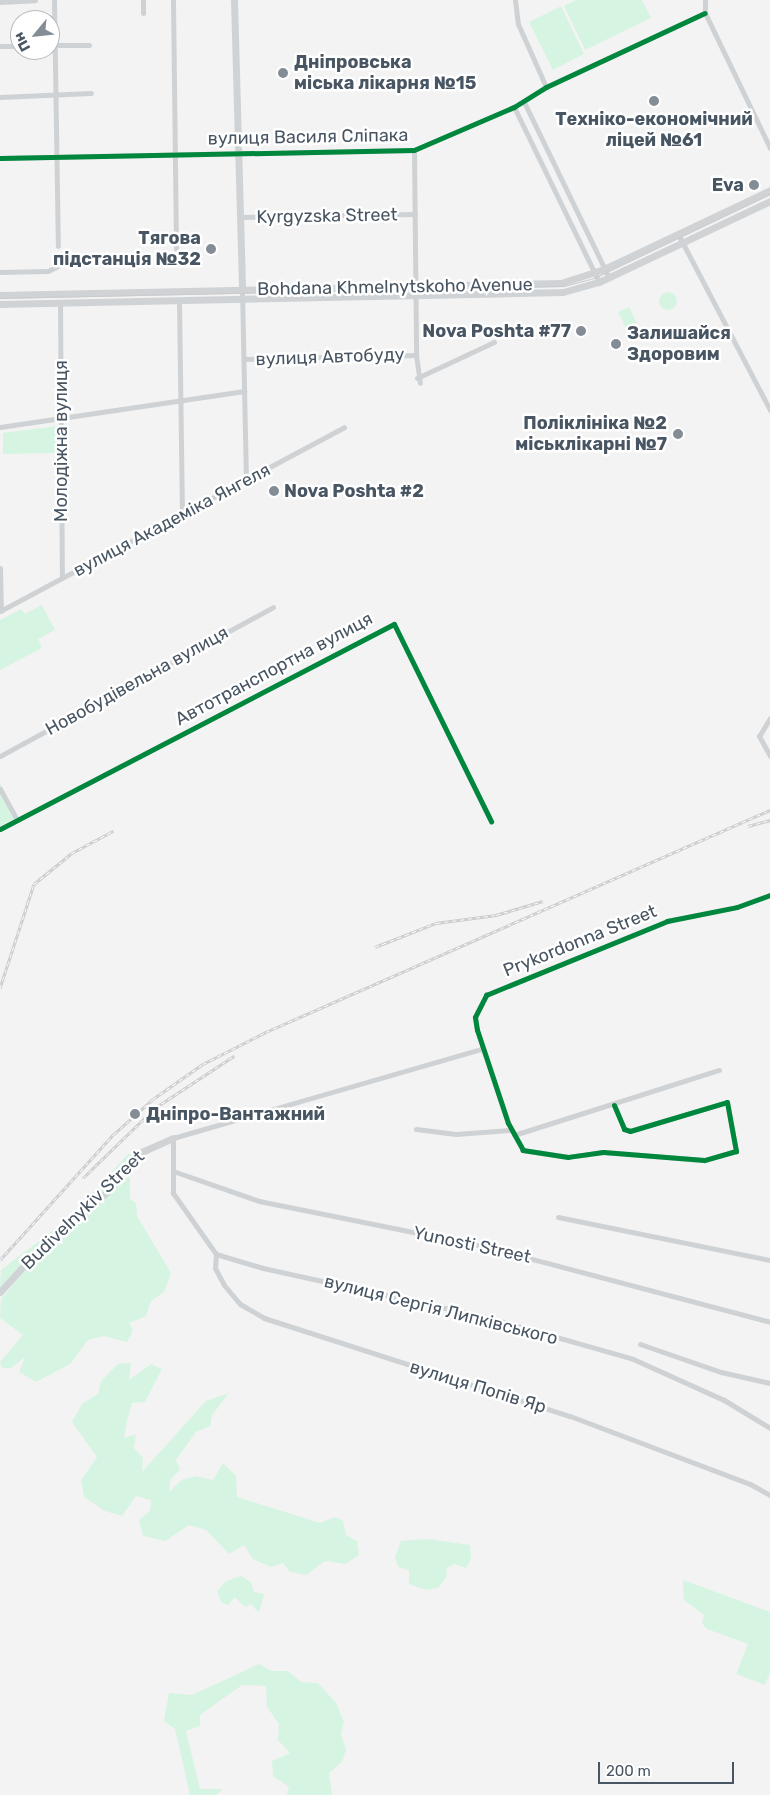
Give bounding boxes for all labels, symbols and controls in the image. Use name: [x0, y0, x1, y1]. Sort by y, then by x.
north arrow: [10, 10, 60, 60]
text: Пн: [10, 29, 34, 54]
place label: Дніпровська міська лікарня №15: [294, 52, 476, 94]
marker: Дніпровська міська лікарня №15: [276, 66, 290, 80]
marker: Техніко-економічний ліцей №61: [648, 95, 660, 107]
place label: Техніко-економічний ліцей №61: [555, 109, 753, 152]
street label: вулиця Василя Сліпака: [208, 124, 408, 150]
place label: Eva: [712, 174, 744, 196]
marker: Eva: [748, 179, 760, 191]
street label: Kyrgyzska Street: [256, 204, 398, 228]
place label: Тягова пiдстанцiя №32: [53, 228, 201, 270]
marker: Тягова пiдстанцiя №32: [205, 243, 217, 255]
street label: Bohdana Khmelnytskoho Avenue: [257, 274, 533, 300]
place label: Nova Poshta #77: [422, 320, 571, 342]
place label: Залишайся Здоровим: [627, 323, 731, 366]
marker: Nova Poshta #77: [575, 325, 587, 337]
marker: Залишайся Здоровим: [609, 337, 623, 351]
street label: вулиця Автобуду: [255, 344, 405, 370]
street label: Молодіжна вулиця: [50, 360, 72, 522]
place label: Поліклініка №2 міськлікарні №7: [515, 413, 667, 456]
marker: Поліклініка №2 міськлікарні №7: [671, 427, 685, 441]
street label: вулиця Академіка Янгеля: [70, 459, 274, 581]
place label: Nova Poshta #2: [284, 480, 424, 502]
marker: Nova Poshta #2: [268, 485, 280, 497]
street label: Автотранспортна вулиця: [172, 608, 376, 730]
street label: Новобудівельна вулиця: [42, 622, 232, 740]
street label: Prykordonna Street: [500, 900, 660, 982]
place label: Дніпро-Вантажний: [146, 1103, 325, 1125]
marker: Дніпро-Вантажний: [128, 1107, 142, 1121]
street label: Budivelnykiv Street: [17, 1146, 149, 1274]
street label: Yunosti Street: [411, 1222, 533, 1268]
street label: вулиця Сергія Липківського: [322, 1270, 560, 1350]
street label: вулиця Попів Яр: [407, 1356, 549, 1418]
scale bar: [600, 1752, 736, 1784]
text: 200 m: [606, 1762, 651, 1780]

